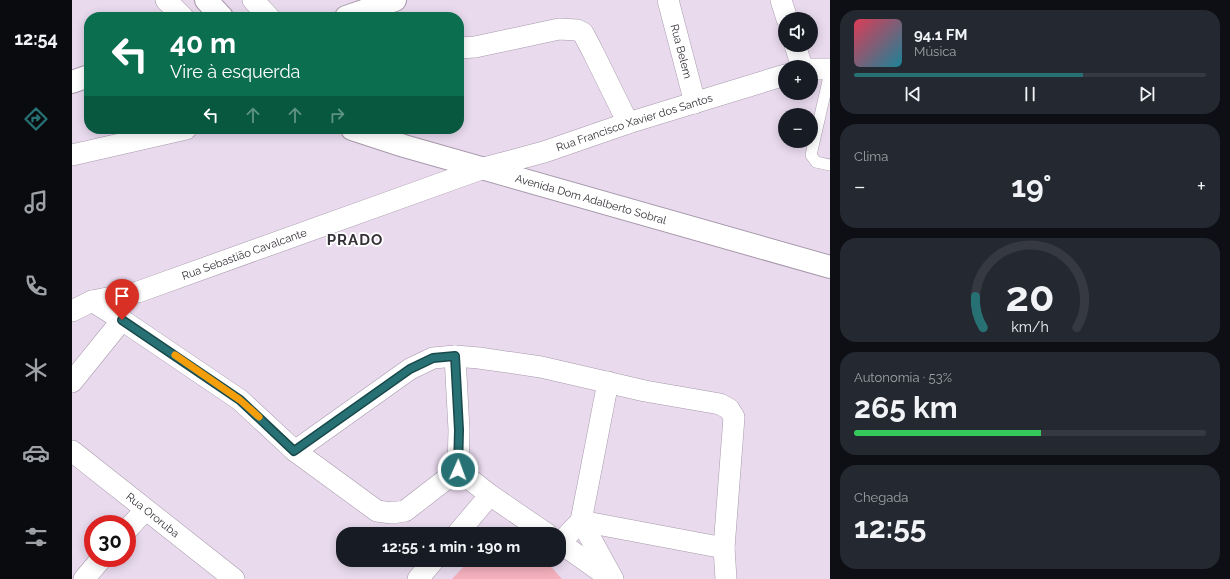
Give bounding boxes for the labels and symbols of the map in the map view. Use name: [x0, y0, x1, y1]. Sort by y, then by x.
street label: Rua Belem: [668, 23, 694, 80]
street label: Rua Francisco Xavier dos Santos: [555, 91, 714, 154]
street label: Avenida Dom Adalberto Sobral: [514, 172, 668, 227]
street label: Rua Sebastião Cavalcante: [180, 226, 309, 283]
district label: PRADO: [327, 231, 383, 249]
pin: [105, 279, 139, 320]
position arrow: [437, 449, 479, 491]
street label: Rua Ororuba: [123, 490, 182, 540]
speed limit sign: 30: [84, 515, 136, 567]

